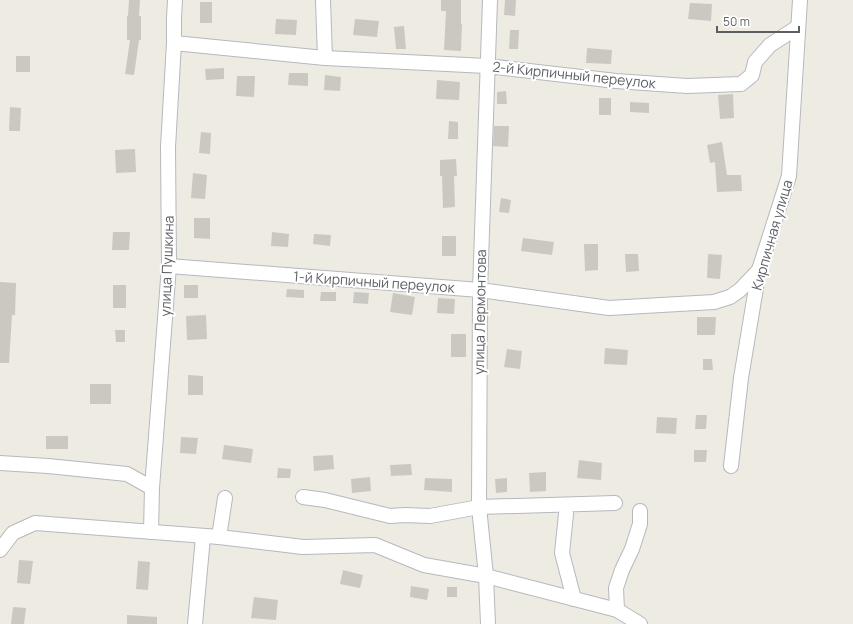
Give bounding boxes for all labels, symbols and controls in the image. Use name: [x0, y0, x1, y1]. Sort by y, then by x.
scale bar: [717, 8, 799, 34]
text: 50 m: [723, 13, 750, 30]
street label: 2-й Кирпичный переулок: [491, 56, 658, 93]
street label: Кирпичная улица: [747, 177, 796, 292]
street label: улица Пушкина: [155, 215, 178, 317]
street label: улица Лермонтова: [469, 249, 490, 375]
street label: 1-й Кирпичный переулок: [293, 266, 456, 297]

